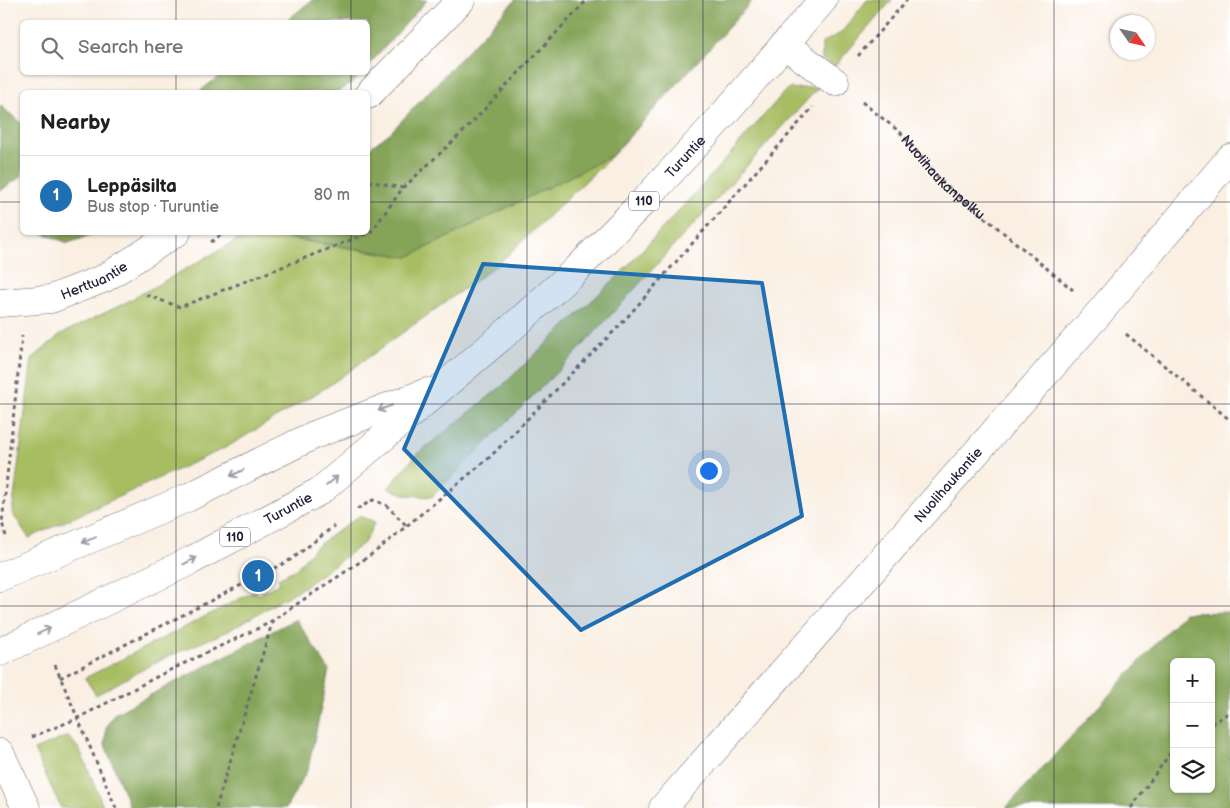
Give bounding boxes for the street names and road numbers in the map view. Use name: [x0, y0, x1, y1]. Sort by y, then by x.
street label: Turuntie: [662, 132, 709, 182]
street label: Nuolihaukanpolku: [897, 132, 988, 223]
road number: 110: [629, 192, 659, 210]
street label: Herttuantie: [58, 258, 131, 303]
street label: Nuolihaukantie: [911, 444, 986, 526]
street label: Turuntie: [261, 489, 315, 528]
road number: 110: [220, 528, 250, 546]

